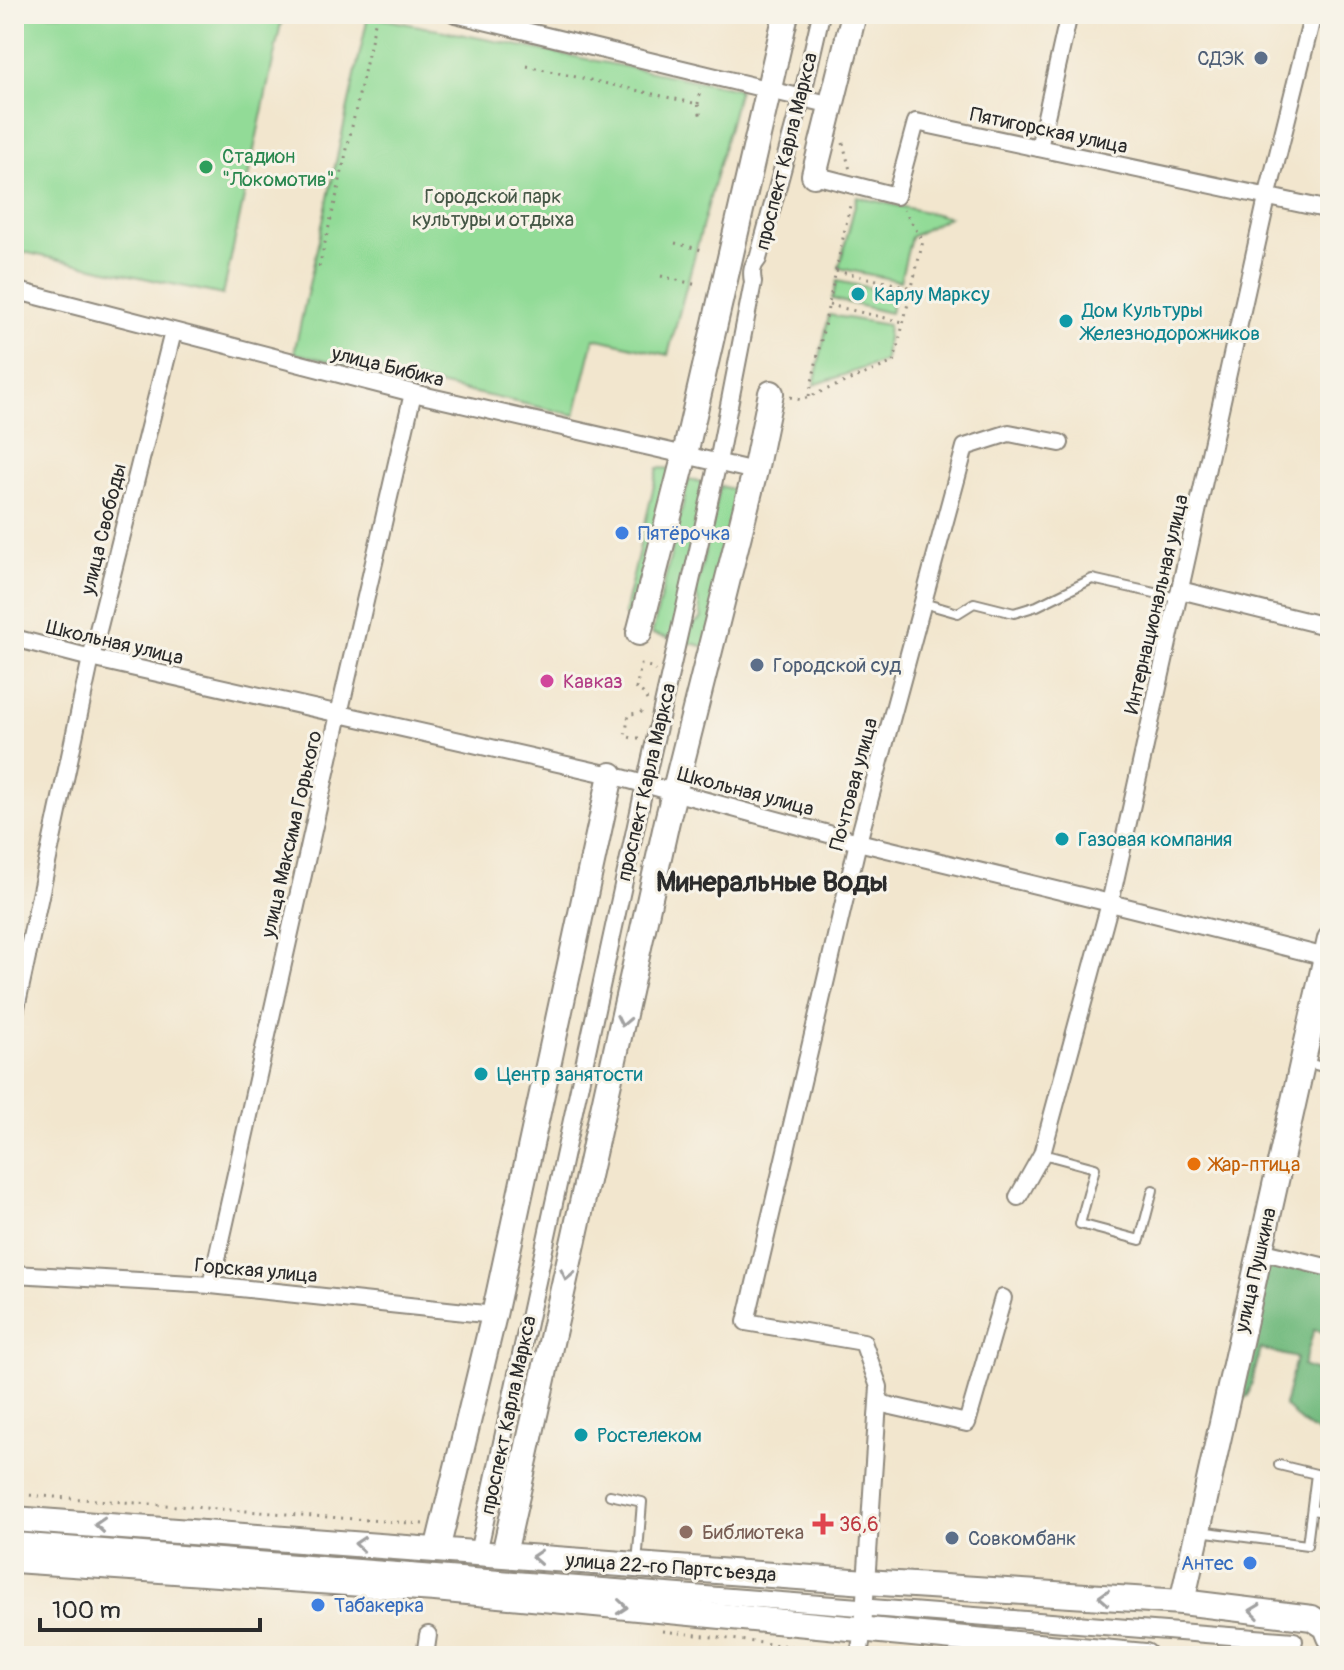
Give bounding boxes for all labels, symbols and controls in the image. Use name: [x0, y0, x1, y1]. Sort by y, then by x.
place label: СДЭК: [1197, 46, 1245, 71]
marker: СДЭК: [1252, 49, 1270, 67]
street label: проспект Карла Маркса: [750, 50, 823, 252]
street label: Пятигорская улица: [968, 102, 1130, 159]
place label: Стадион "Локомотив": [222, 144, 335, 192]
marker: Стадион "Локомотив": [197, 158, 215, 176]
park label: Городской парк культуры и отдыха: [412, 184, 574, 232]
place label: Карлу Марксу: [874, 282, 990, 307]
marker: Карлу Марксу: [849, 285, 867, 303]
place label: Дом Культуры Железнодорожников: [1079, 298, 1260, 346]
marker: Дом Культуры Железнодорожников: [1057, 312, 1075, 330]
street label: улица Бибика: [328, 340, 447, 393]
street label: улица Свободы: [75, 461, 132, 598]
street label: Интернациональная улица: [1119, 492, 1194, 716]
place label: Пятёрочка: [638, 521, 730, 546]
marker: Пятёрочка: [613, 524, 631, 542]
street label: Школьная улица: [44, 615, 186, 670]
place label: Городской суд: [773, 653, 901, 678]
marker: Городской суд: [748, 656, 766, 674]
place label: Кавказ: [563, 669, 623, 694]
marker: Кавказ: [538, 672, 556, 690]
street label: проспект Карла Маркса: [612, 681, 681, 884]
street label: Почтовая улица: [824, 715, 883, 853]
street label: улица Максима Горького: [255, 728, 328, 941]
street label: Школьная улица: [675, 761, 817, 822]
place label: Газовая компания: [1078, 827, 1232, 852]
marker: Газовая компания: [1053, 830, 1071, 848]
district label: Минеральные Воды: [656, 865, 888, 900]
one-way arrow: [615, 1013, 632, 1027]
place label: Центр занятости: [497, 1062, 643, 1087]
marker: Центр занятости: [472, 1065, 490, 1083]
place label: Жар-птица: [1207, 1152, 1300, 1177]
marker: Жар-птица: [1185, 1155, 1203, 1173]
street label: улица Пушкина: [1229, 1205, 1282, 1336]
street label: Горская улица: [194, 1253, 318, 1288]
one-way arrow: [559, 1267, 576, 1281]
street label: проспект Карла Маркса: [475, 1313, 542, 1517]
place label: Ростелеком: [597, 1423, 702, 1448]
marker: Ростелеком: [572, 1426, 590, 1444]
place label: 36,6: [839, 1512, 879, 1537]
marker: 36,6: [814, 1515, 832, 1533]
one-way arrow: [93, 1517, 106, 1534]
place label: Библиотека: [702, 1520, 804, 1545]
marker: Библиотека: [677, 1523, 695, 1541]
place label: Совкомбанк: [968, 1526, 1076, 1551]
marker: Совкомбанк: [943, 1529, 961, 1547]
one-way arrow: [353, 1536, 366, 1553]
street label: улица 22-го Партсъезда: [564, 1548, 777, 1587]
one-way arrow: [530, 1549, 543, 1566]
place label: Антес: [1181, 1551, 1234, 1576]
marker: Антес: [1241, 1554, 1259, 1572]
scale bar: [40, 1582, 260, 1632]
one-way arrow: [1097, 1589, 1110, 1606]
place label: Табакерка: [334, 1593, 424, 1618]
text: 100 m: [52, 1596, 121, 1625]
marker: Табакерка: [309, 1596, 327, 1614]
one-way arrow: [616, 1598, 629, 1615]
one-way arrow: [1248, 1602, 1261, 1619]

